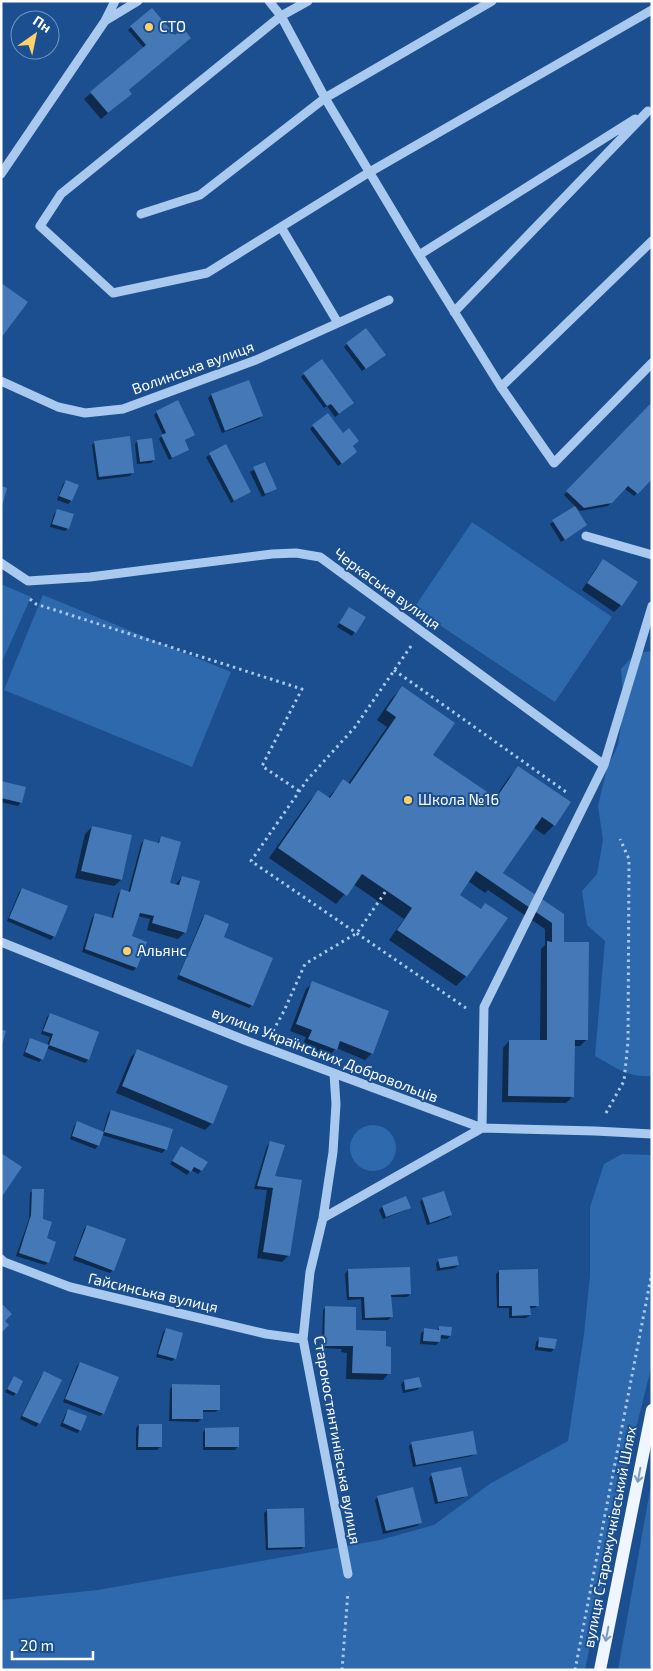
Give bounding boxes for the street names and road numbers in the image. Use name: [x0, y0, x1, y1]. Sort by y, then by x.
street label: Волинська вулиця: [129, 337, 256, 398]
street label: Черкаська вулиця: [330, 543, 444, 634]
street label: вулиця Українських Добровольців: [209, 1002, 441, 1107]
street label: Гайсинська вулиця: [86, 1268, 220, 1317]
street label: Старокостянтинівська вулиця: [310, 1334, 365, 1546]
street label: вулиця Старожучківський Шлях: [579, 1425, 640, 1649]

